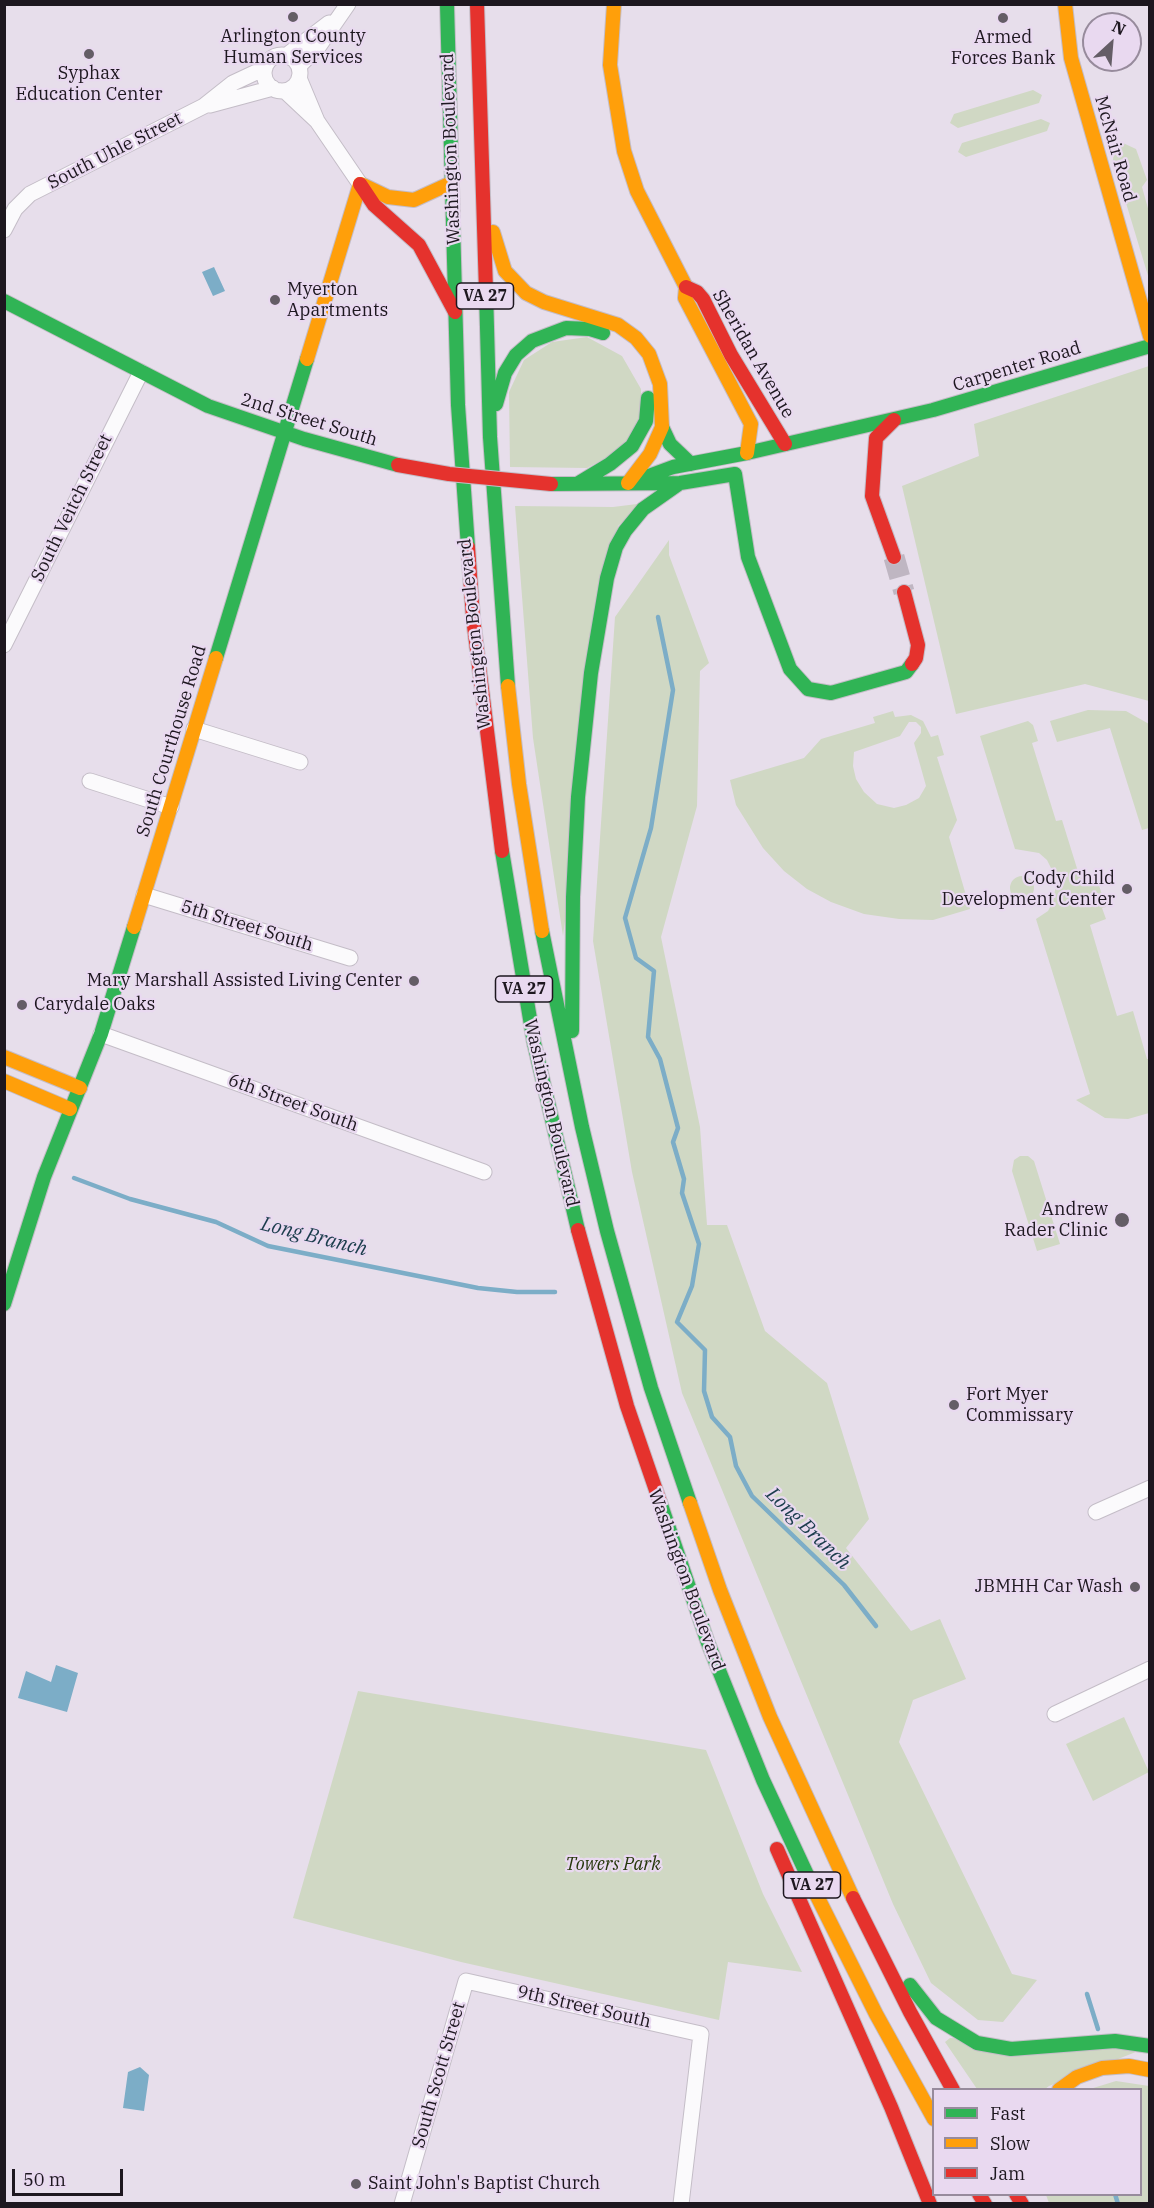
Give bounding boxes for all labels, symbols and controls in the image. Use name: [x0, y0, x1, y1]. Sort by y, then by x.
marker: Arlington County Human Services: [286, 10, 300, 24]
marker: Armed Forces Bank: [996, 11, 1010, 25]
north arrow: [1082, 12, 1142, 72]
text: N: [1109, 16, 1129, 39]
place label: Arlington County Human Services: [220, 26, 366, 68]
place label: Armed Forces Bank: [951, 27, 1055, 70]
marker: Syphax Education Center: [82, 47, 96, 61]
street label: Washington Boulevard: [437, 53, 465, 245]
place label: Syphax Education Center: [16, 63, 162, 106]
street label: McNair Road: [1090, 93, 1140, 205]
street label: South Uhle Street: [44, 108, 186, 194]
place label: Myerton Apartments: [287, 279, 388, 322]
road number: VA 27: [456, 283, 514, 309]
street label: Sheridan Avenue: [707, 286, 799, 422]
marker: Myerton Apartments: [268, 293, 282, 307]
street label: Carpenter Road: [950, 337, 1084, 397]
street label: 2nd Street South: [238, 389, 380, 451]
street label: South Veitch Street: [27, 431, 117, 585]
street label: Washington Boulevard: [454, 537, 496, 731]
street label: South Courthouse Road: [133, 643, 211, 839]
place label: Cody Child Development Center: [942, 868, 1115, 910]
marker: Cody Child Development Center: [1120, 882, 1134, 896]
street label: 5th Street South: [178, 896, 316, 956]
place label: Mary Marshall Assisted Living Center: [87, 970, 402, 992]
marker: Mary Marshall Assisted Living Center: [407, 974, 421, 988]
road number: VA 27: [496, 976, 552, 1002]
place label: Carydale Oaks: [34, 994, 155, 1016]
marker: Carydale Oaks: [15, 998, 29, 1012]
street label: Washington Boulevard: [519, 1017, 583, 1209]
street label: 6th Street South: [225, 1069, 361, 1137]
place label: Andrew Rader Clinic: [1004, 1199, 1108, 1242]
marker: Andrew Rader Clinic: [1113, 1211, 1131, 1229]
water label: Long Branch: [259, 1212, 369, 1262]
place label: Fort Myer Commissary: [966, 1384, 1073, 1426]
marker: Fort Myer Commissary: [947, 1398, 961, 1412]
water label: Long Branch: [761, 1483, 855, 1575]
street label: Washington Boulevard: [643, 1486, 729, 1674]
place label: JBMHH Car Wash: [975, 1576, 1123, 1598]
marker: JBMHH Car Wash: [1128, 1580, 1142, 1594]
park label: Towers Park: [565, 1854, 661, 1876]
road number: VA 27: [784, 1872, 840, 1898]
street label: 9th Street South: [515, 1981, 653, 2033]
street label: South Scott Street: [408, 2000, 470, 2150]
legend: [932, 2088, 1142, 2196]
text: Fast: [990, 2102, 1025, 2125]
text: Slow: [990, 2132, 1030, 2155]
scale bar: [15, 2157, 126, 2195]
text: Jam: [990, 2162, 1025, 2185]
text: 50 m: [23, 2168, 66, 2191]
place label: Saint John's Baptist Church: [368, 2173, 600, 2195]
marker: Saint John's Baptist Church: [349, 2177, 363, 2191]

